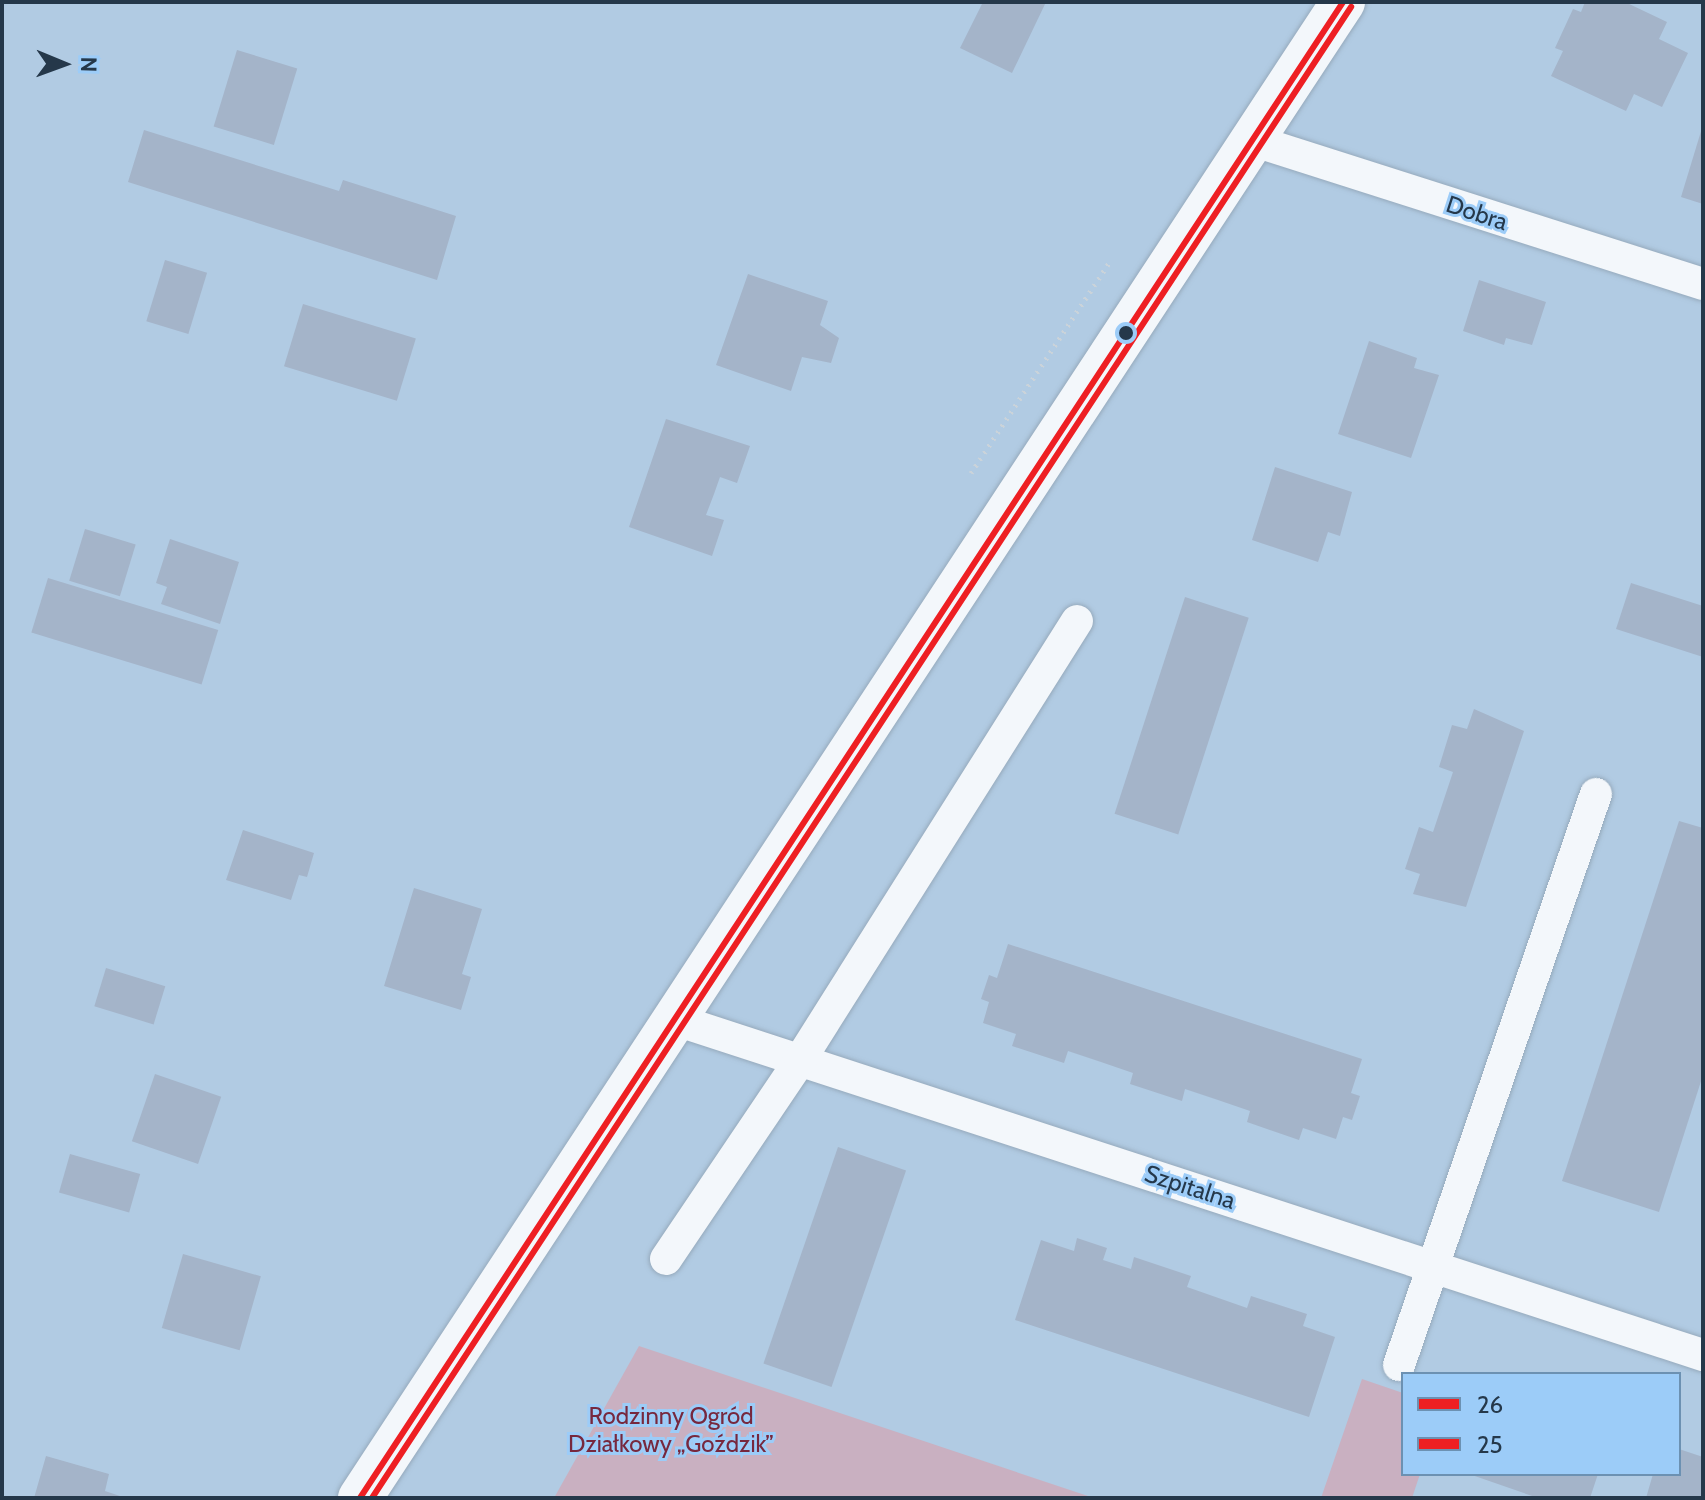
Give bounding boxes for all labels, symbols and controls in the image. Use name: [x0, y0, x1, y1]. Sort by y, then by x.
north arrow: [24, 24, 104, 104]
text: N: [75, 56, 102, 72]
street label: Dobra: [1443, 190, 1511, 236]
unlabelled marker: [1118, 325, 1134, 341]
street label: Szpitalna: [1141, 1159, 1239, 1215]
legend: [1401, 1372, 1681, 1476]
text: 26: [1477, 1390, 1503, 1419]
park label: Rodzinny Ogród Działkowy „Goździk”: [568, 1402, 774, 1458]
text: 25: [1477, 1430, 1503, 1459]

